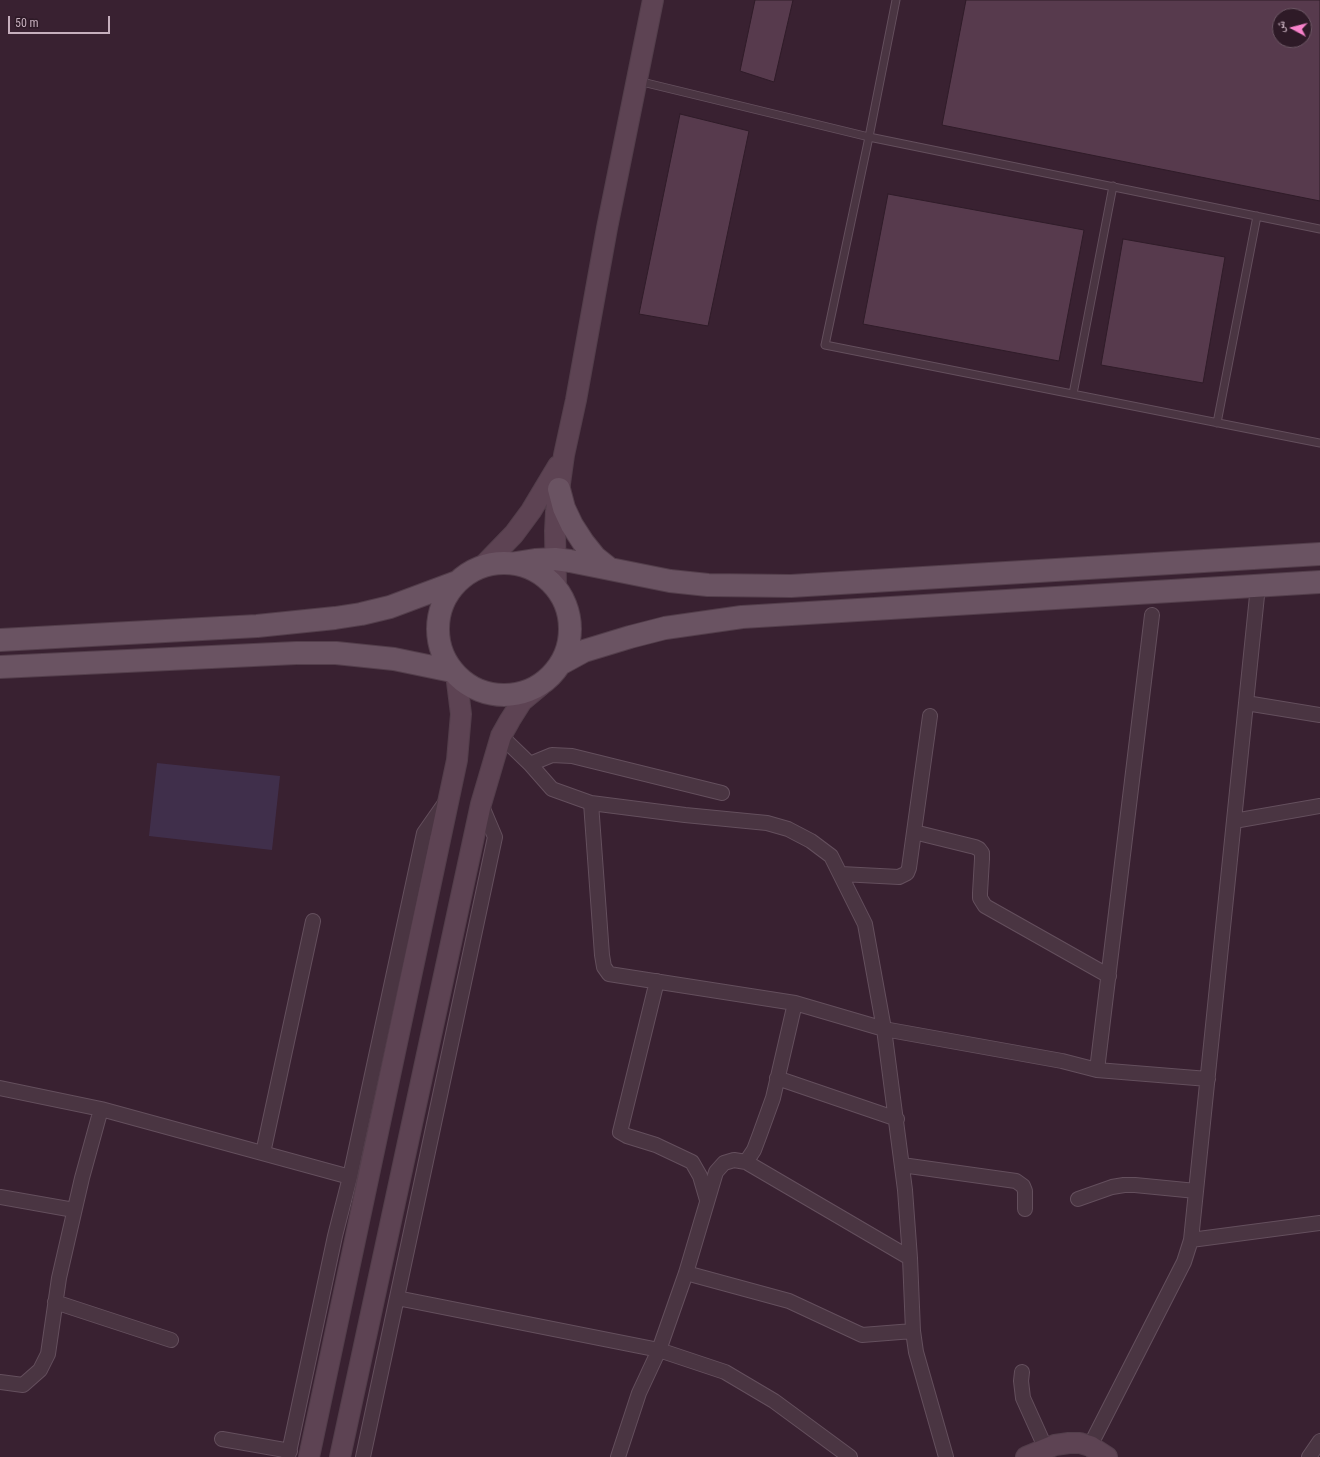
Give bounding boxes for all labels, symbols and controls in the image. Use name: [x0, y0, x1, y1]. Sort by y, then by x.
scale bar: [10, 8, 112, 34]
north arrow: [1272, 8, 1312, 48]
text: 50 m: [15, 16, 39, 30]
text: ش: [1273, 20, 1288, 33]

